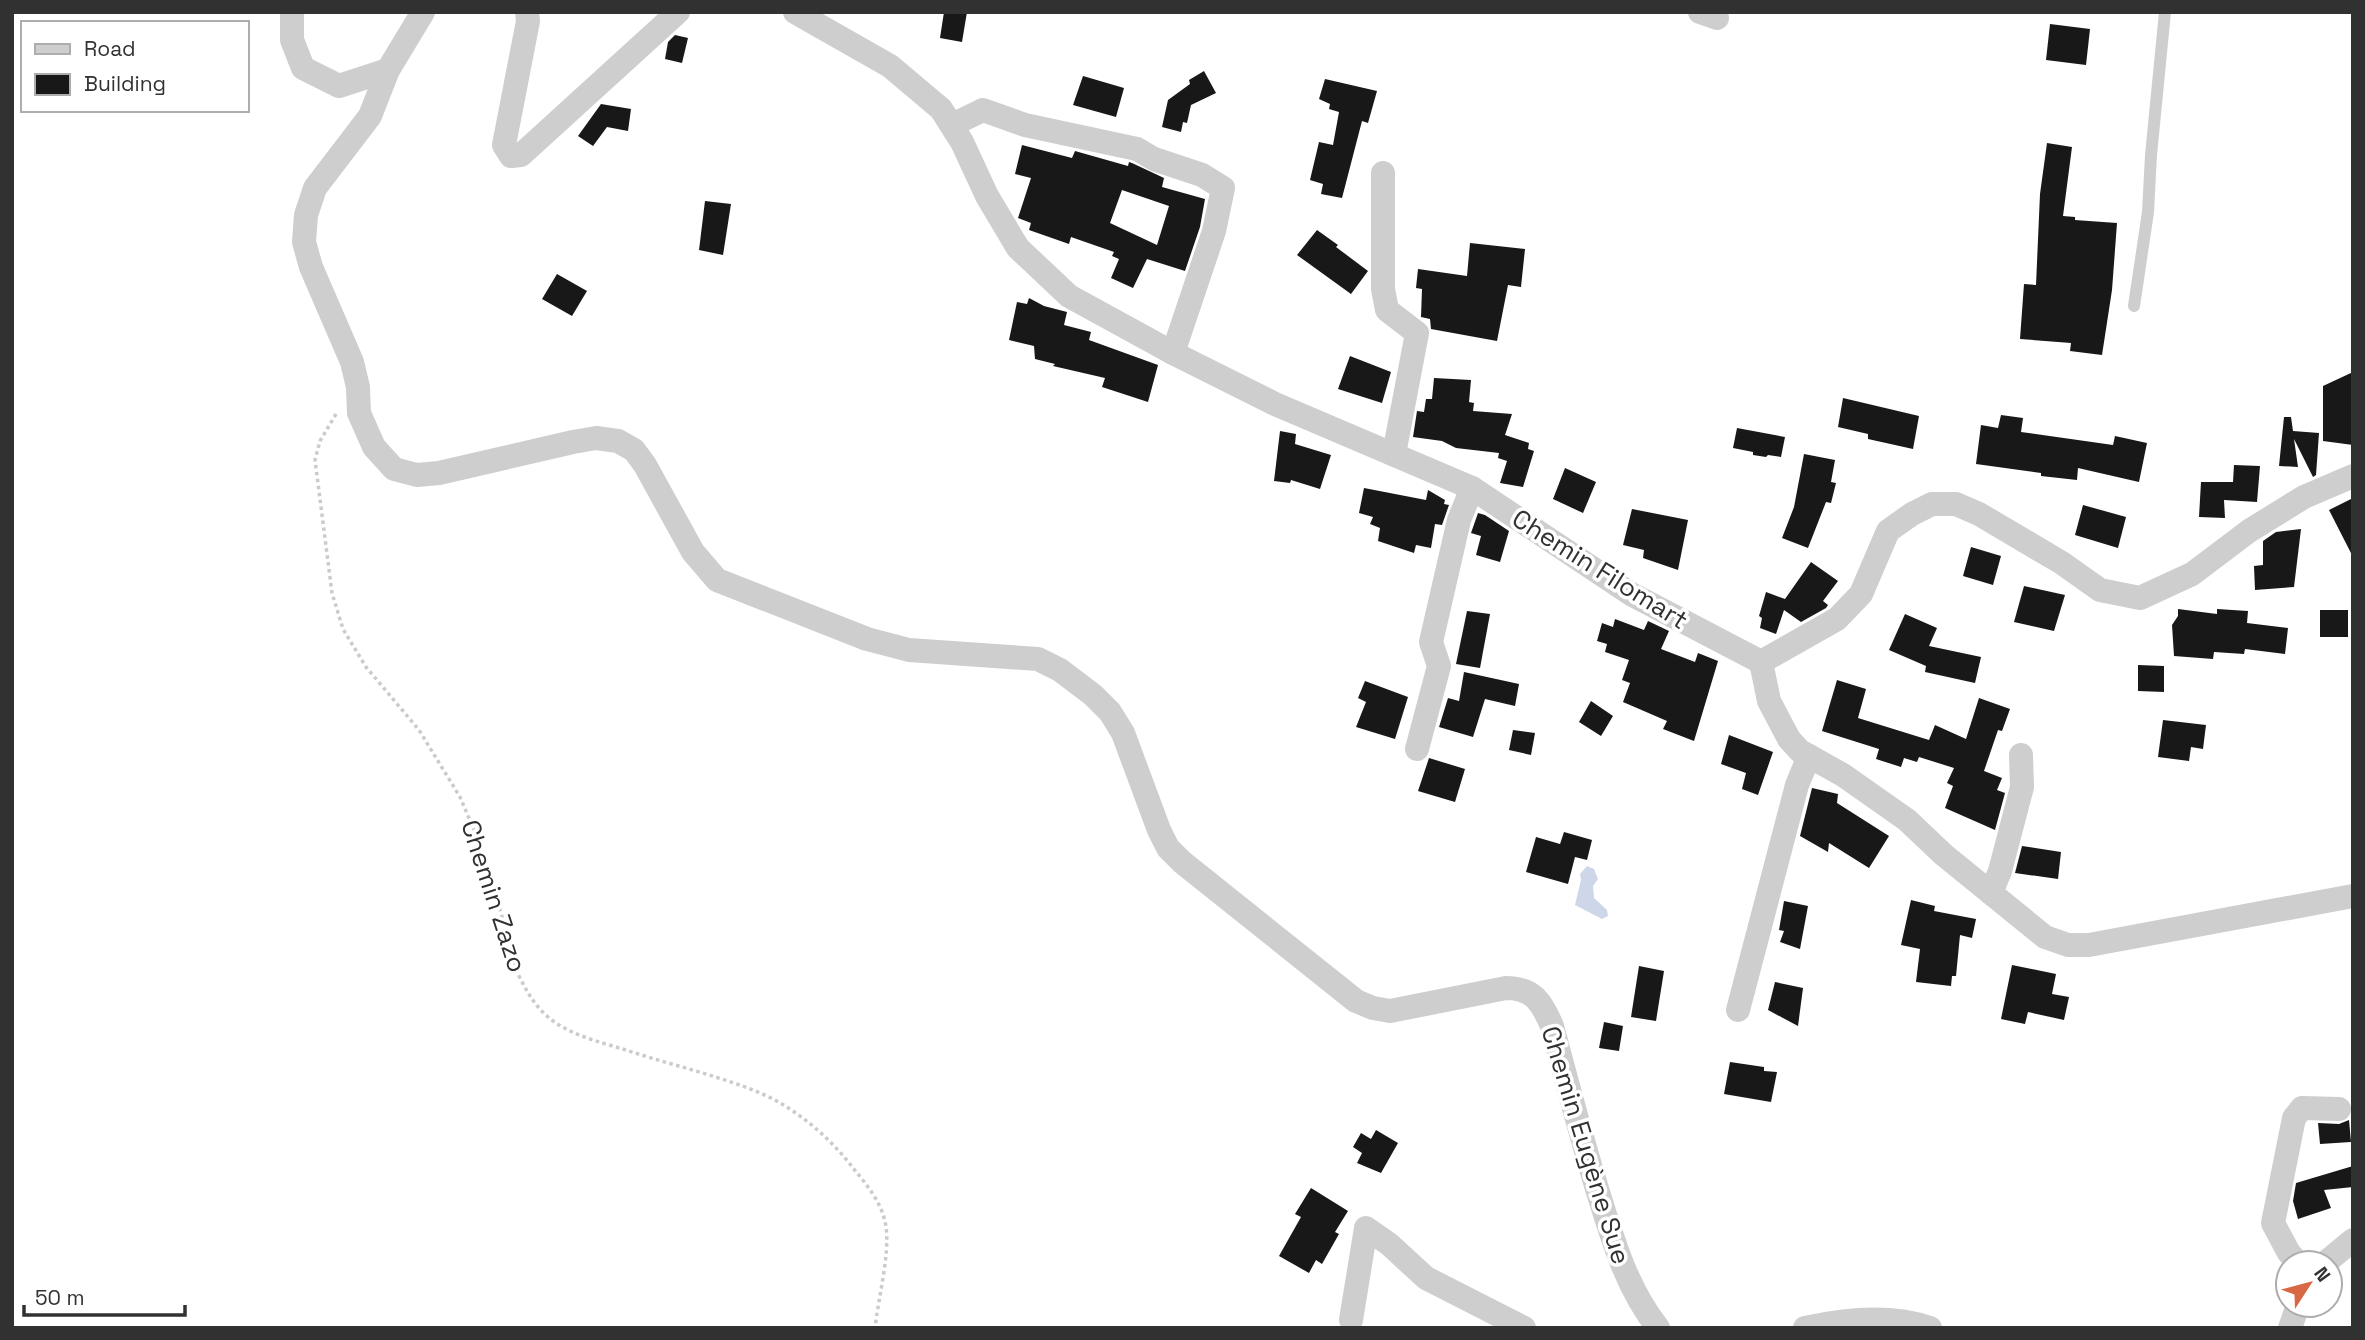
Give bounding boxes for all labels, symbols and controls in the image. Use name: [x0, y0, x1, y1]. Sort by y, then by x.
legend: [21, 21, 248, 112]
text: Road: [84, 35, 136, 62]
text: Building: [84, 70, 166, 97]
street label: Chemin Filomart: [1506, 501, 1694, 637]
street label: Chemin Zazo: [453, 815, 535, 977]
street label: Chemin Eugène Sue: [1534, 1022, 1638, 1268]
north arrow: [2274, 1249, 2344, 1319]
text: N: [2308, 1262, 2336, 1287]
scale bar: [24, 1274, 186, 1318]
text: 50 m: [35, 1284, 85, 1311]

